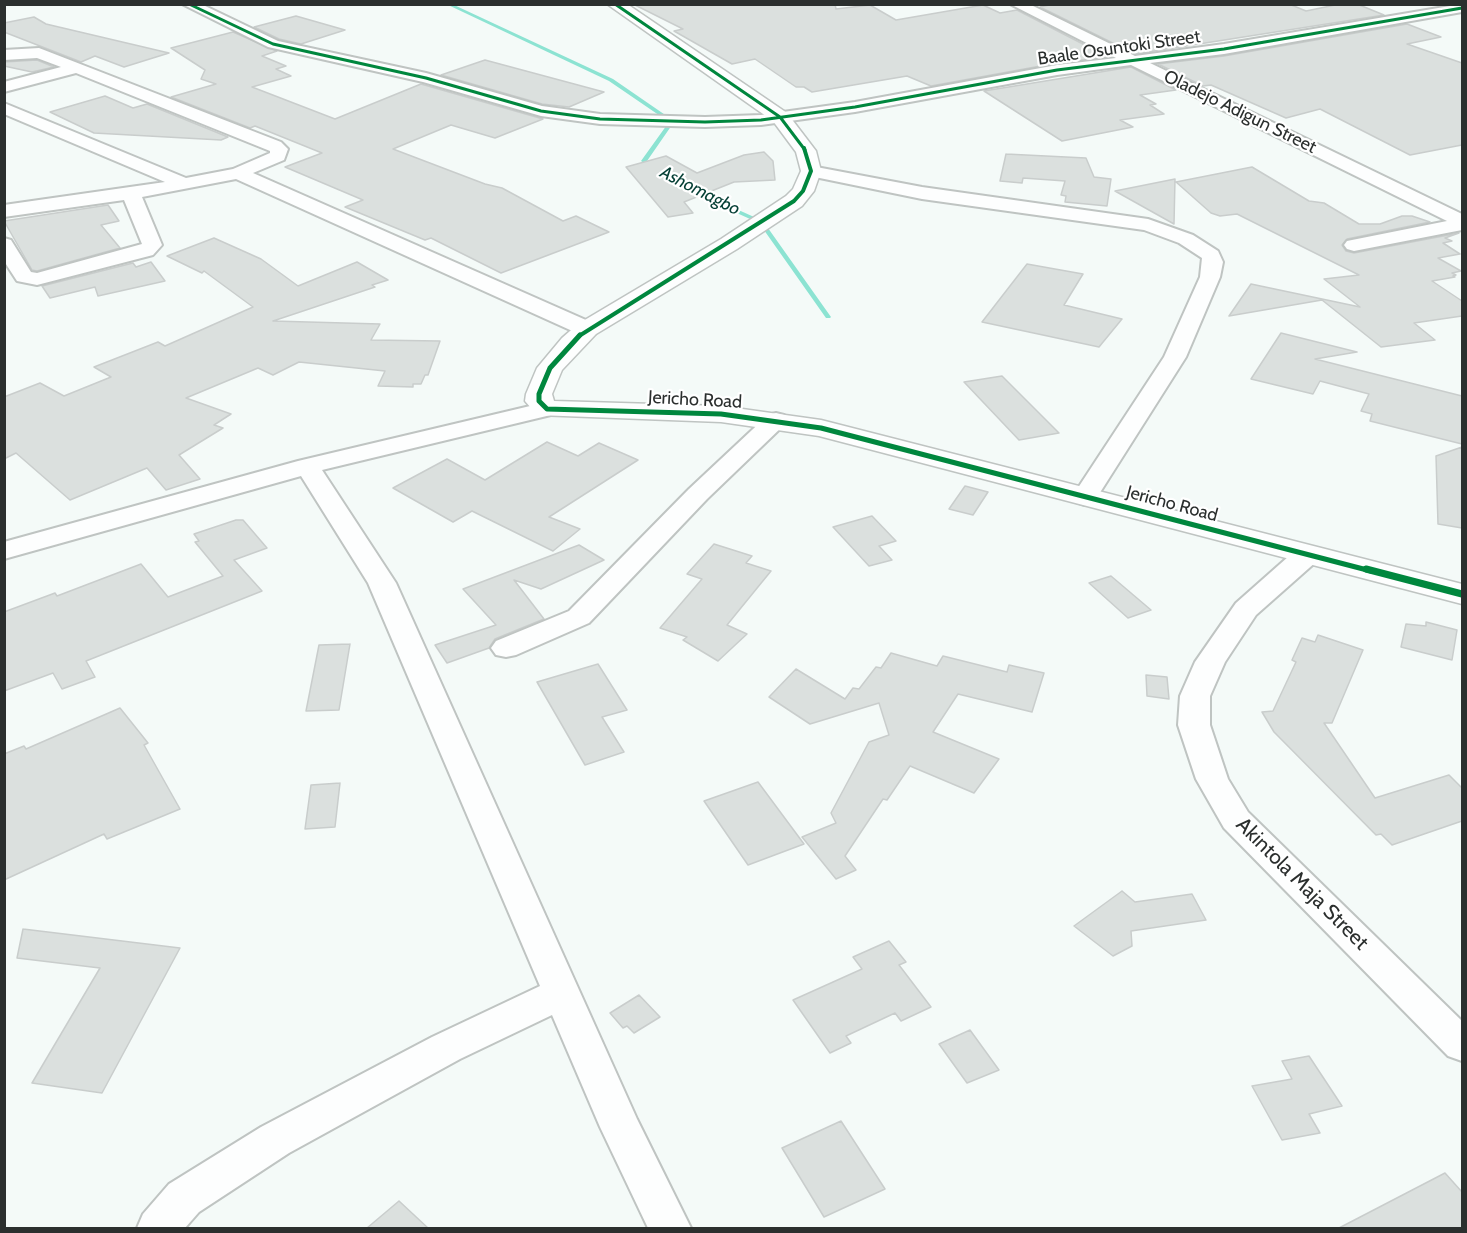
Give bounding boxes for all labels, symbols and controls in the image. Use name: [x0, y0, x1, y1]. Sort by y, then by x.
street label: Baale Osuntoki Street: [1036, 26, 1202, 70]
street label: Oladejo Adigun Street: [1160, 66, 1320, 158]
water label: Ashomagbo: [657, 162, 743, 220]
street label: Jericho Road: [648, 387, 742, 413]
street label: Jericho Road: [1124, 481, 1220, 527]
street label: Akintola Maja Street: [1231, 813, 1373, 955]

